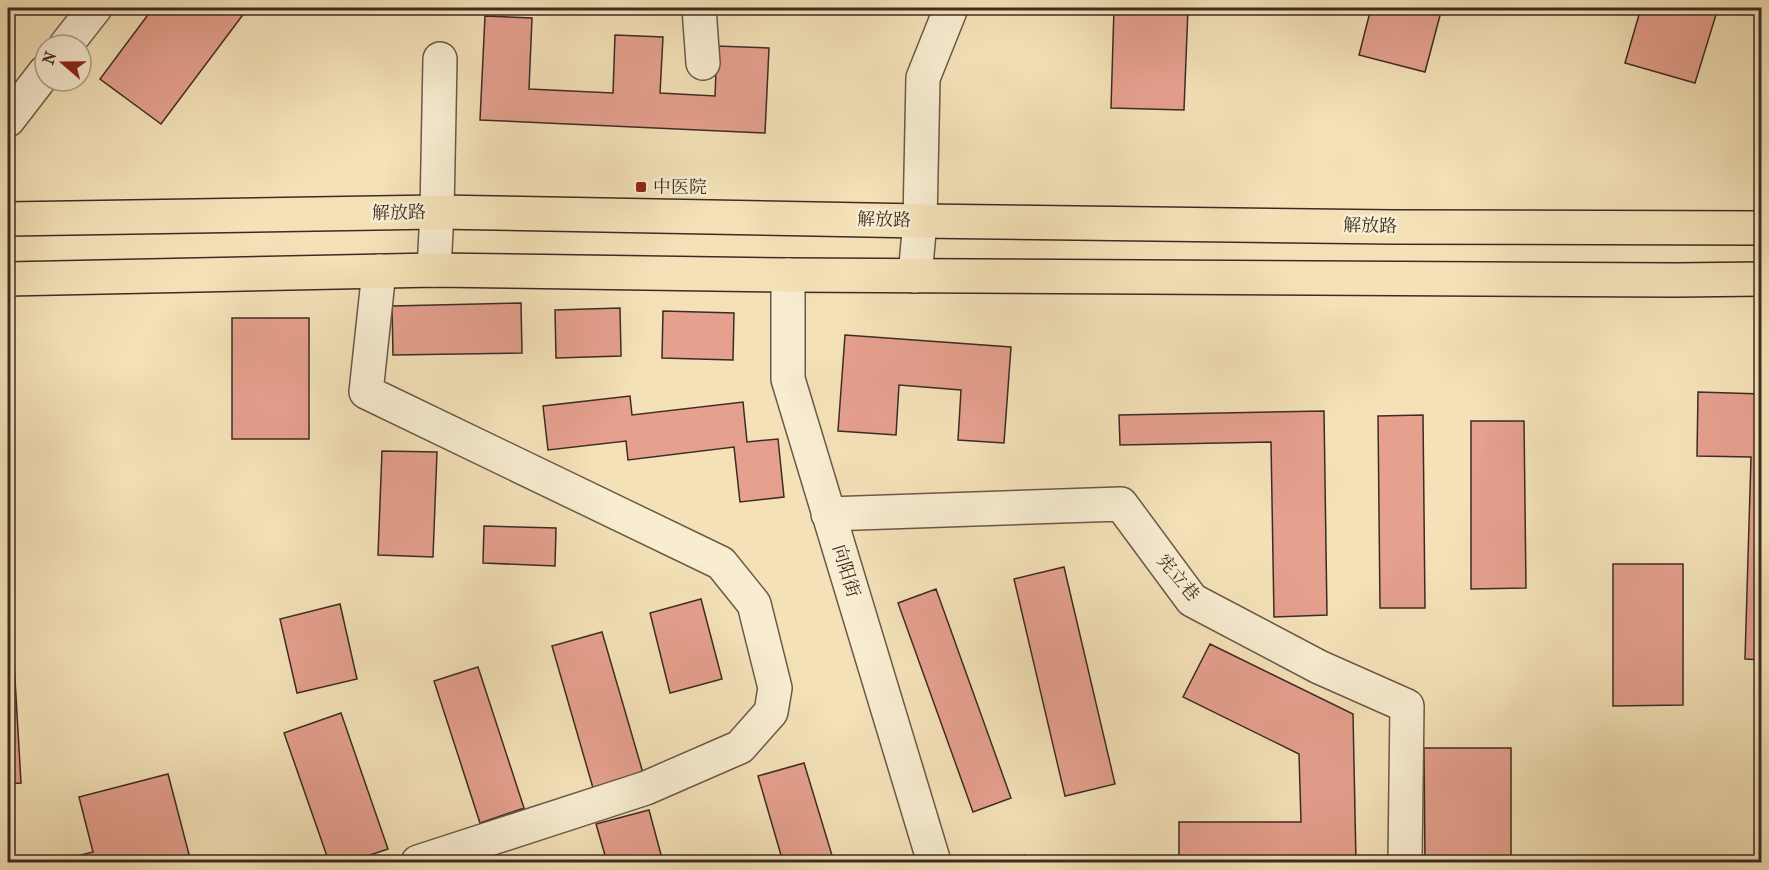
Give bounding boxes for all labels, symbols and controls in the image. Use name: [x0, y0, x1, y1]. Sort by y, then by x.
north arrow: [33, 33, 93, 93]
text: N: [38, 48, 61, 67]
place label: 中医院: [653, 177, 707, 198]
marker: 中医院: [634, 180, 648, 194]
street label: 解放路: [372, 202, 426, 224]
street label: 解放路: [857, 209, 911, 231]
street label: 解放路: [1343, 215, 1397, 237]
street label: 向阳街: [828, 542, 864, 600]
street label: 宪立巷: [1153, 551, 1203, 605]

